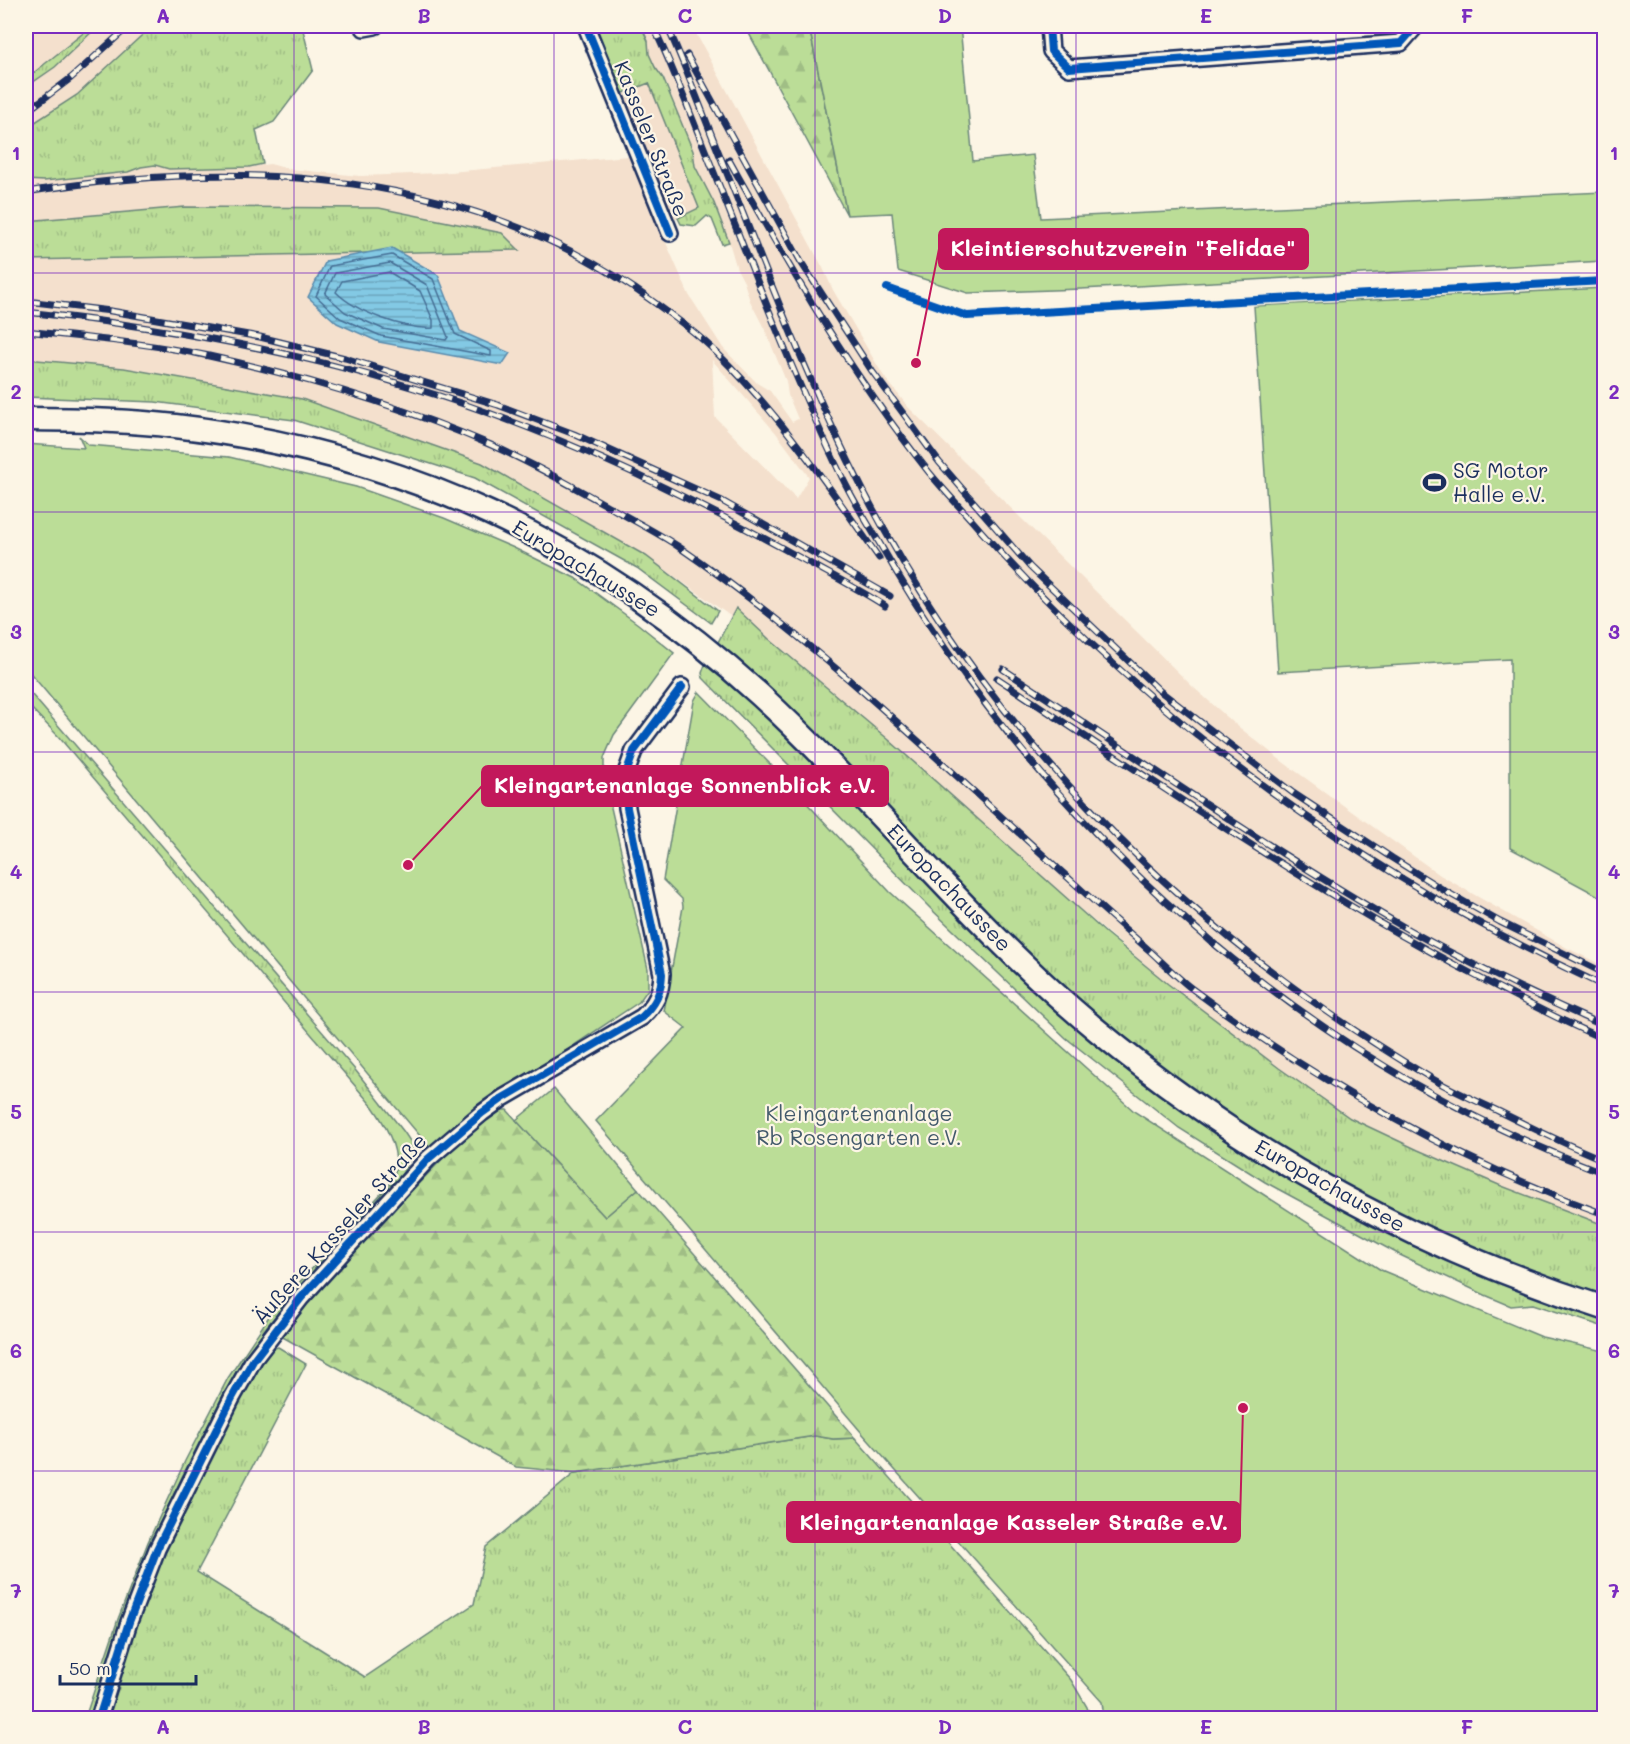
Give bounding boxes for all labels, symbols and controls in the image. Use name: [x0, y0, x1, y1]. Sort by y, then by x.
text: A: [156, 2, 170, 28]
text: B: [417, 2, 431, 28]
text: C: [678, 2, 693, 28]
text: D: [938, 2, 952, 28]
text: E: [1200, 2, 1212, 28]
text: F: [1461, 2, 1474, 28]
street label: Kasseler Straße: [609, 57, 696, 220]
text: 1: [12, 139, 20, 165]
text: 1: [1610, 139, 1618, 165]
callout: Kleintierschutzverein "Felidae": [939, 229, 1308, 269]
text: Kleintierschutzverein "Felidae": [950, 233, 1296, 262]
text: 2: [10, 378, 22, 404]
text: 2: [1608, 378, 1620, 404]
place label: SG Motor Halle e.V.: [1453, 456, 1549, 507]
sports icon: SG Motor Halle e.V.: [1422, 470, 1448, 496]
street label: Europachaussee: [508, 513, 666, 622]
text: 3: [10, 618, 22, 644]
text: 3: [1608, 618, 1620, 644]
callout: Kleingartenanlage Sonnenblick e.V.: [482, 766, 888, 806]
text: Kleingartenanlage Sonnenblick e.V.: [494, 770, 876, 799]
street label: Europachaussee: [882, 817, 1018, 957]
text: 4: [10, 858, 23, 884]
text: 4: [1608, 858, 1621, 884]
text: 5: [10, 1098, 22, 1124]
text: 5: [1608, 1098, 1620, 1124]
park label: Kleingartenanlage Rb Rosengarten e.V.: [756, 1099, 962, 1150]
street label: Äußere Kasseler Straße: [246, 1127, 432, 1329]
street label: Europachaussee: [1251, 1132, 1411, 1237]
text: 6: [10, 1337, 22, 1363]
text: 6: [1608, 1337, 1620, 1363]
callout: Kleingartenanlage Kasseler Straße e.V.: [787, 1502, 1240, 1542]
text: Kleingartenanlage Kasseler Straße e.V.: [800, 1507, 1228, 1536]
text: 7: [10, 1577, 22, 1603]
text: 7: [1608, 1577, 1620, 1603]
scale bar: [60, 1648, 196, 1686]
text: 50 m: [69, 1656, 111, 1680]
text: A: [156, 1713, 170, 1739]
text: B: [417, 1713, 431, 1739]
text: C: [678, 1713, 693, 1739]
text: D: [938, 1713, 952, 1739]
text: E: [1200, 1713, 1212, 1739]
text: F: [1461, 1713, 1474, 1739]

